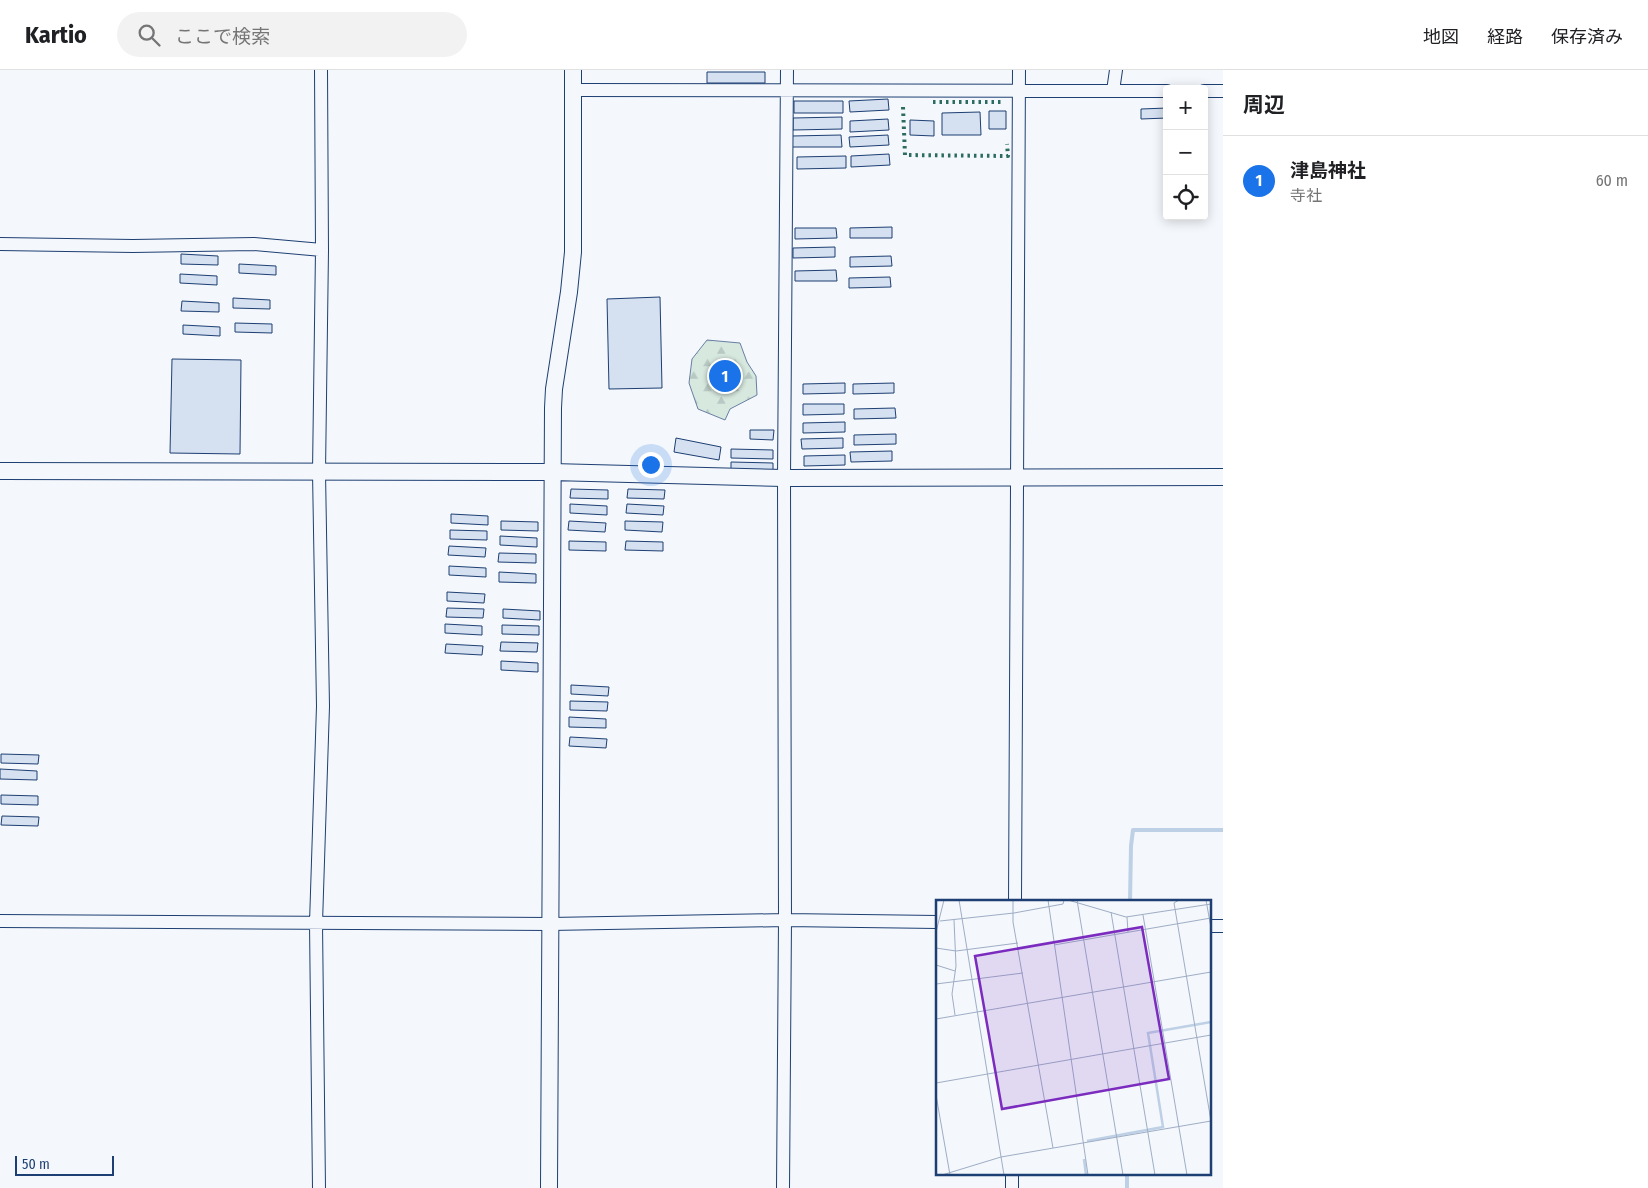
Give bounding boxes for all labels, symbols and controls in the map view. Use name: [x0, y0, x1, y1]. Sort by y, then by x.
search box: [117, 12, 467, 57]
text: Kartio: [25, 21, 87, 49]
icon: search: [135, 21, 163, 49]
text: ここで検索: [175, 25, 270, 48]
text: 地図: [1423, 26, 1459, 48]
text: 経路: [1487, 26, 1523, 48]
text: 保存済み: [1551, 26, 1623, 48]
map controls: [1163, 85, 1208, 220]
button: +: [1163, 85, 1208, 130]
text: 周辺: [1243, 92, 1285, 118]
button: −: [1163, 130, 1208, 175]
text: 津島神社: [1290, 159, 1366, 182]
text: 1: [1256, 171, 1262, 190]
text: 60 m: [1596, 171, 1628, 190]
button: locate: [1163, 175, 1208, 220]
text: 寺社: [1290, 186, 1322, 205]
pin: 1: [709, 357, 741, 395]
your location: [638, 452, 664, 478]
inset map: [936, 900, 1210, 1176]
scale bar: [15, 1153, 114, 1176]
text: 50 m: [22, 1156, 50, 1173]

